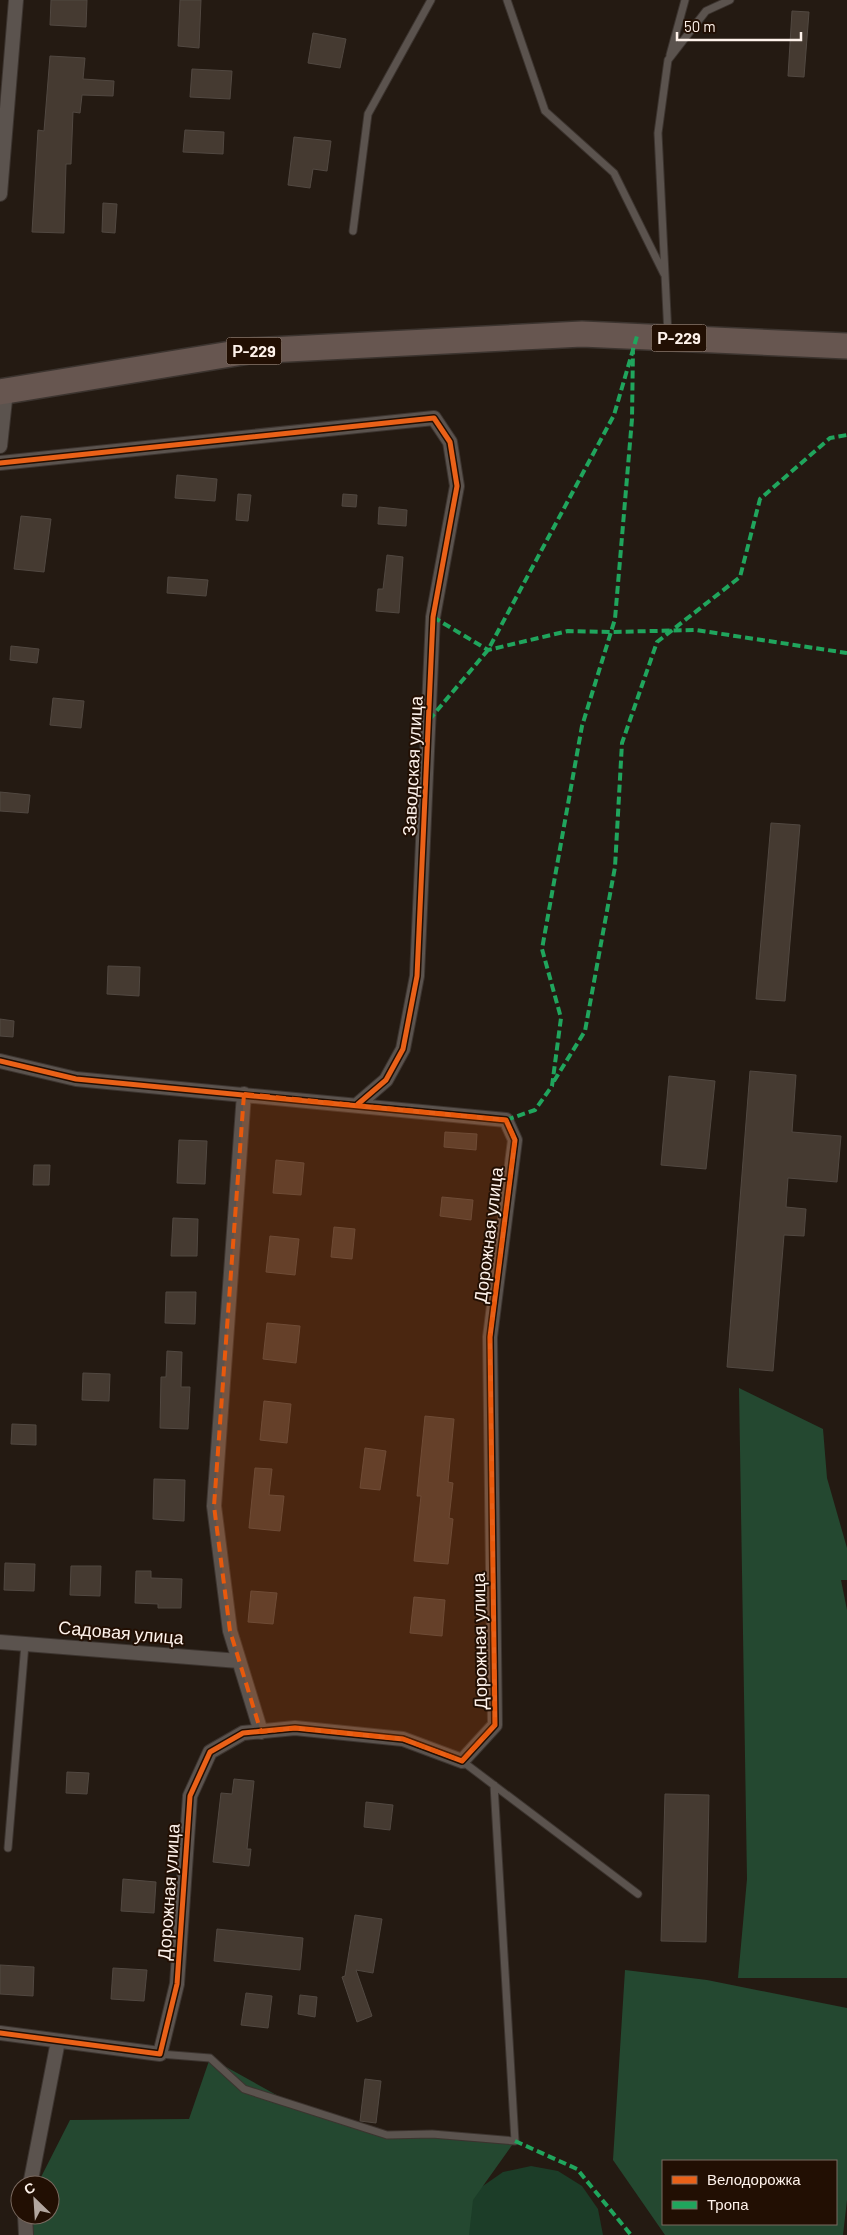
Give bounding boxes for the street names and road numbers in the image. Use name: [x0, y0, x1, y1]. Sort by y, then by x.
road number: Р-229: [652, 324, 706, 352]
road number: Р-229: [226, 338, 282, 364]
street label: Заводская улица: [397, 694, 427, 837]
street label: Дорожная улица: [469, 1165, 507, 1304]
street label: Дорожная улица: [467, 1571, 491, 1710]
street label: Садовая улица: [57, 1616, 186, 1649]
street label: Дорожная улица: [152, 1822, 184, 1961]

